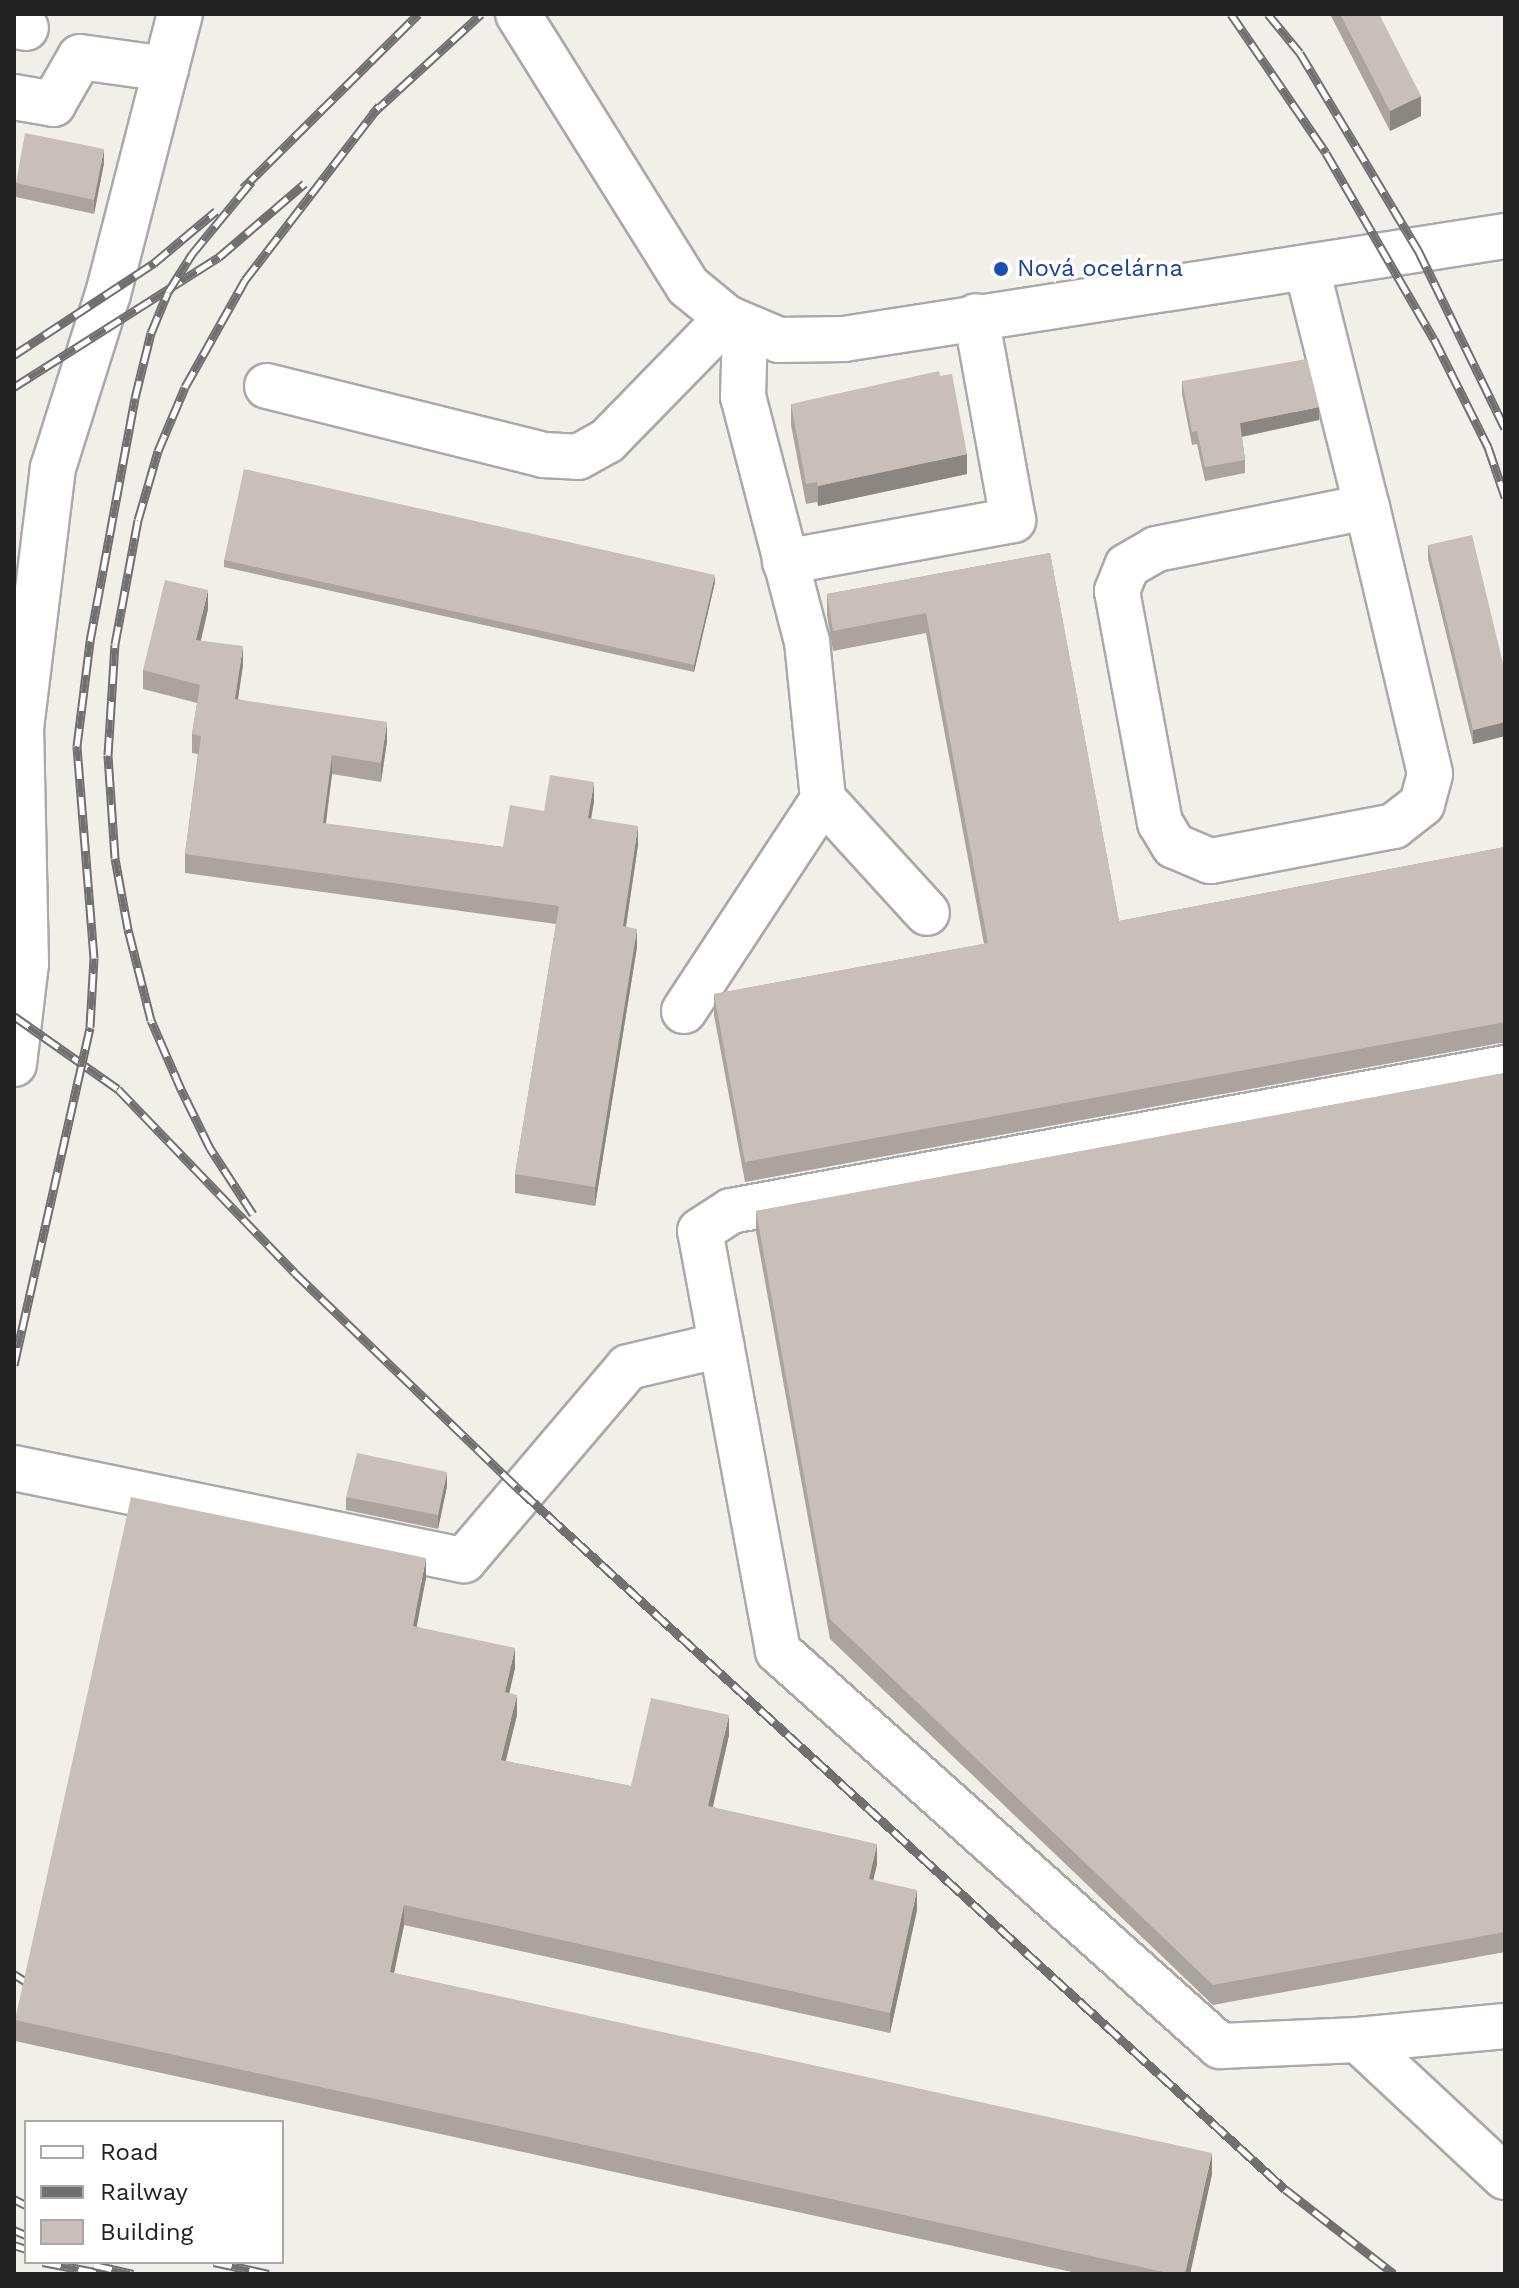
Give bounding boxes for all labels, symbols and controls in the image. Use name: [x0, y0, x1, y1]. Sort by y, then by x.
place label: Nová ocelárna: [1017, 255, 1184, 283]
marker: Nová ocelárna: [992, 260, 1010, 278]
legend: [24, 2120, 284, 2264]
text: Road: [100, 2138, 159, 2166]
text: Railway: [100, 2178, 188, 2206]
text: Building: [100, 2218, 193, 2246]

